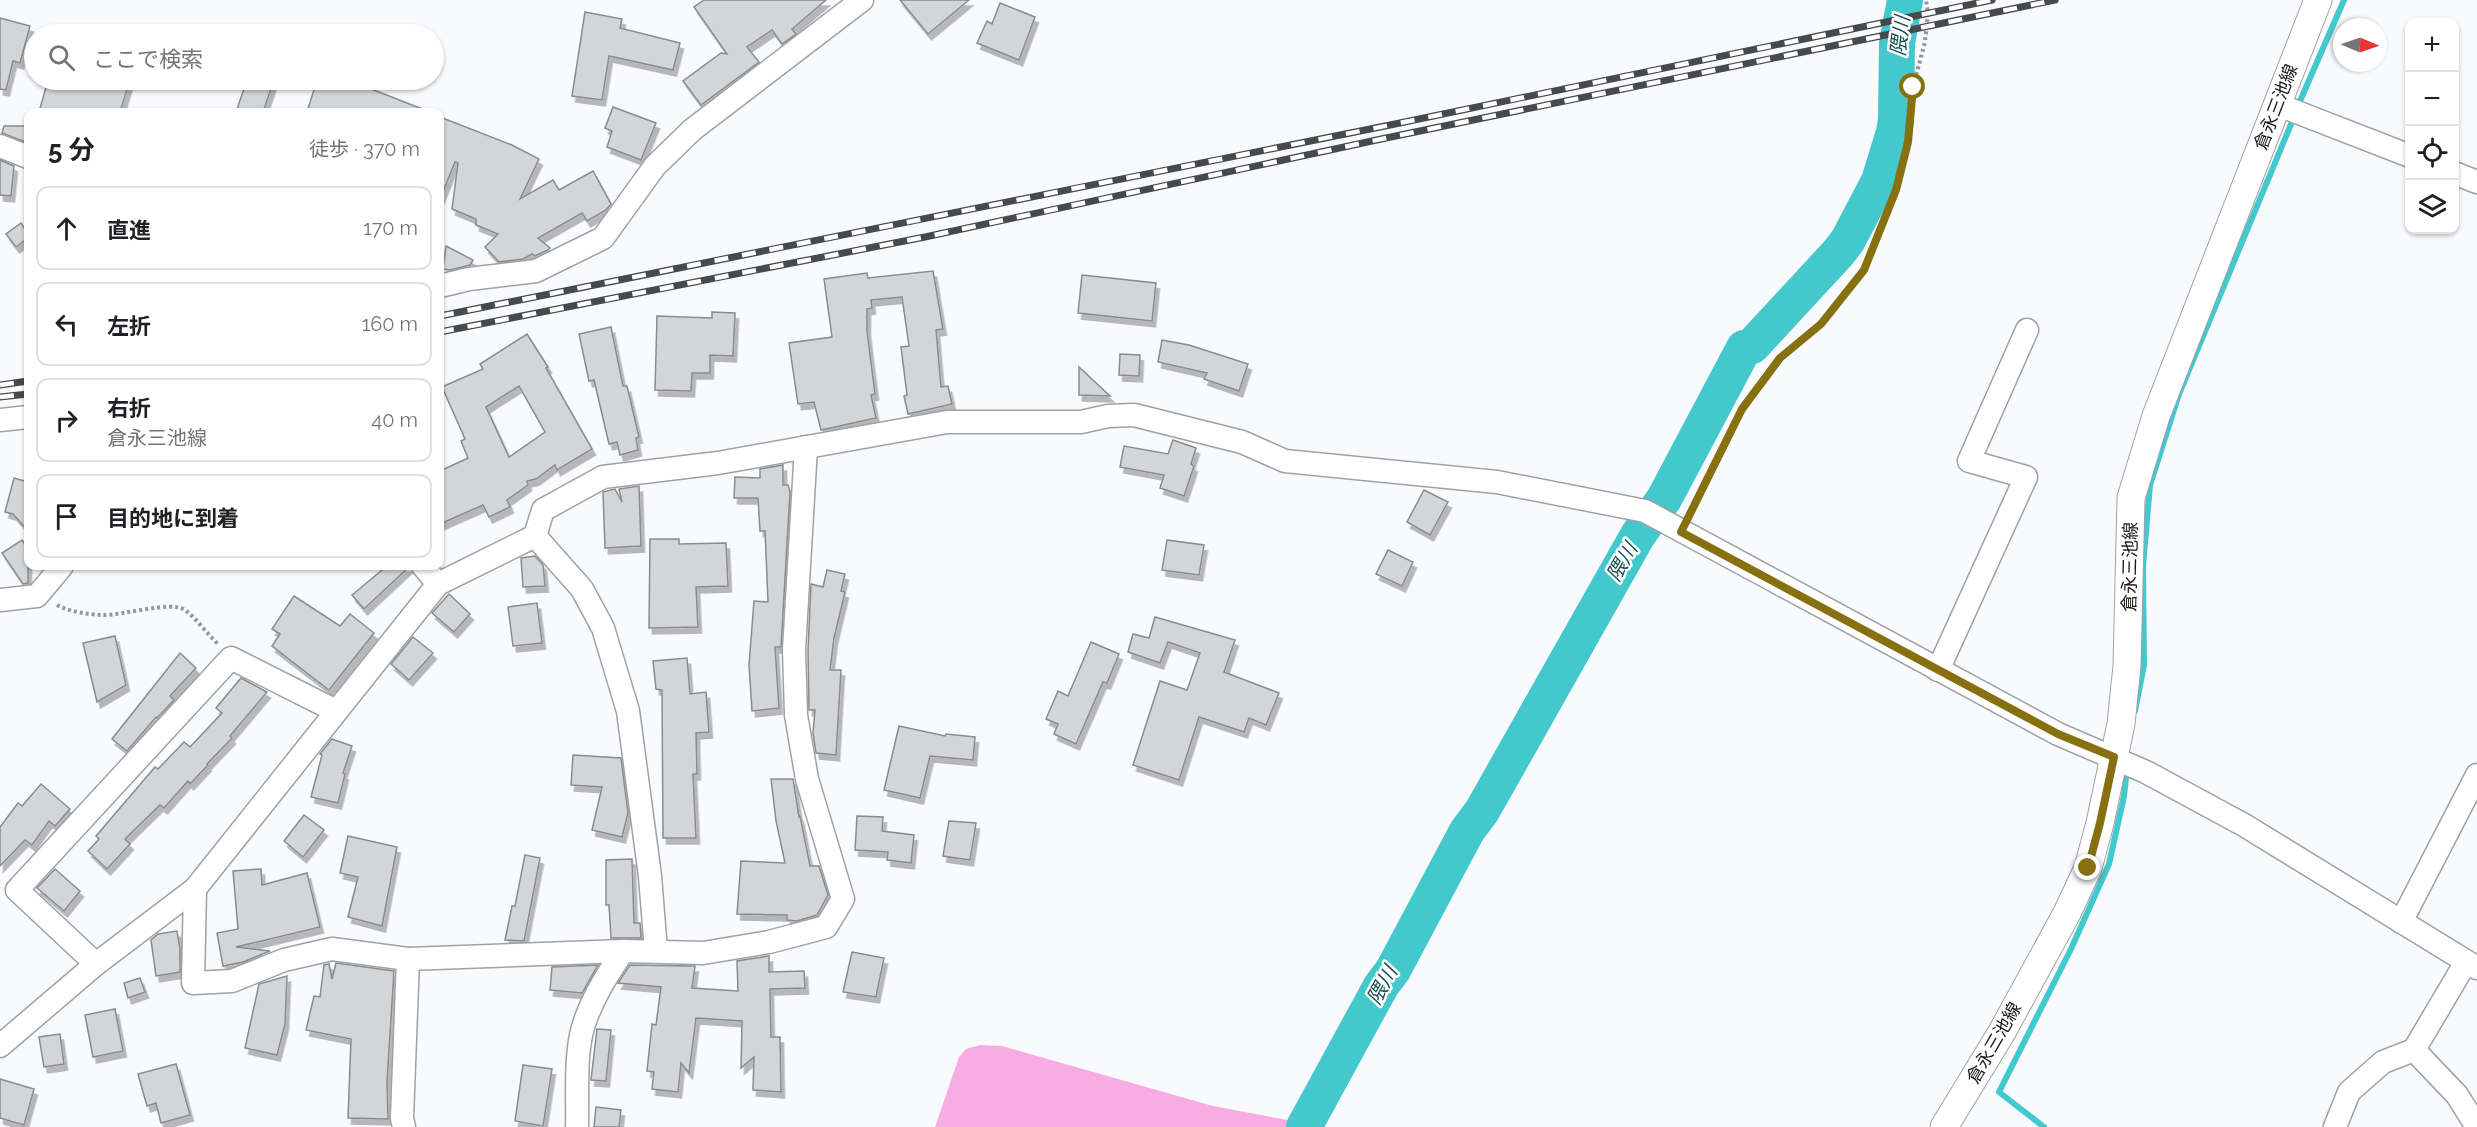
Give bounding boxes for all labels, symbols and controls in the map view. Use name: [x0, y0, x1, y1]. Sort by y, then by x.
water label: 隈川: [1886, 13, 1915, 57]
north arrow: [2333, 18, 2387, 72]
map controls: [2405, 18, 2459, 234]
button: +: [2405, 18, 2459, 72]
search box: [24, 24, 444, 90]
icon: search: [45, 41, 78, 74]
text: ここで検索: [93, 46, 203, 72]
street label: 倉永三池線: [2250, 61, 2301, 153]
button: −: [2405, 72, 2459, 126]
route start: [1899, 73, 1925, 99]
button: locate: [2405, 126, 2459, 180]
text: 5 分: [48, 135, 95, 165]
text: 徒歩 · 370 m: [309, 137, 420, 161]
button: layers: [2405, 180, 2459, 234]
icon: ahead: [50, 212, 83, 245]
text: 170 m: [363, 216, 418, 240]
text: 直進: [107, 217, 151, 243]
icon: left: [50, 308, 83, 341]
text: 160 m: [362, 312, 418, 336]
text: 左折: [107, 313, 151, 339]
text: 右折: [107, 395, 151, 421]
icon: right: [50, 404, 83, 437]
text: 40 m: [371, 408, 418, 432]
text: 倉永三池線: [107, 426, 207, 450]
icon: arrive: [50, 500, 83, 533]
text: 目的地に到着: [107, 505, 239, 531]
street label: 倉永三池線: [2118, 522, 2141, 612]
water label: 隈川: [1602, 537, 1643, 585]
route end: [2074, 854, 2100, 880]
water label: 隈川: [1362, 960, 1403, 1008]
street label: 倉永三池線: [1962, 999, 2025, 1087]

